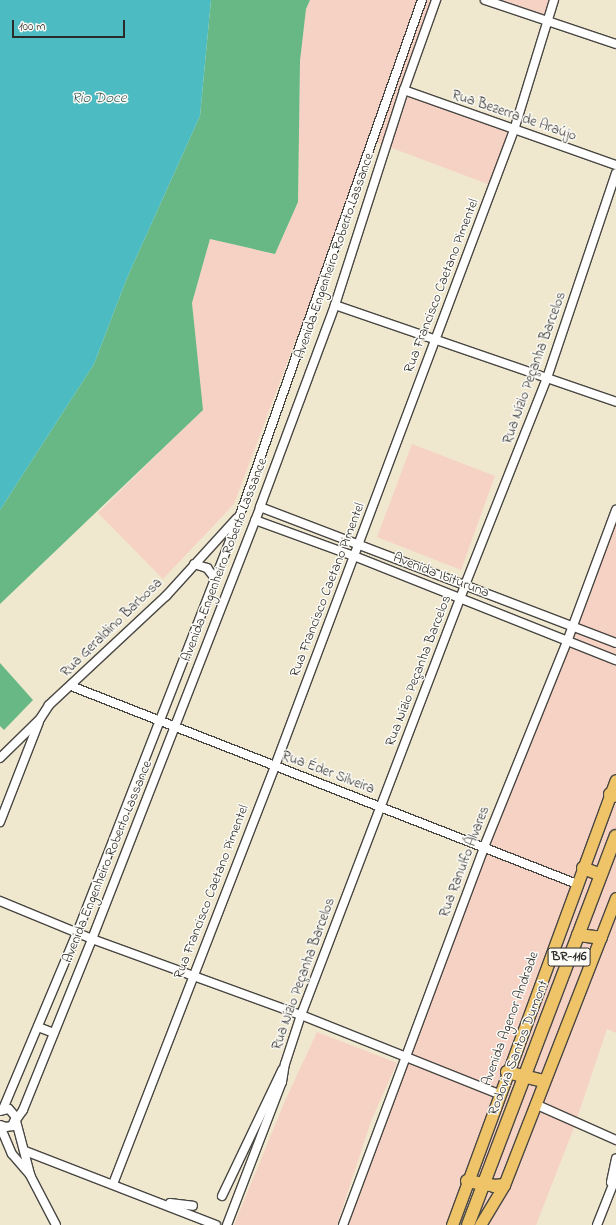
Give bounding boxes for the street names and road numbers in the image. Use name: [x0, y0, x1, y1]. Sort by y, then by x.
street label: Rua Bezerra de Araújo: [450, 87, 578, 145]
street label: Avenida Engenheiro Roberto Lassance: [292, 151, 378, 361]
street label: Rua Francisco Caetano Pimentel: [401, 197, 483, 375]
street label: Rua Nízio Peçanha Barcelos: [500, 290, 570, 446]
street label: Avenida Engenheiro Roberto Lassance: [178, 456, 272, 664]
street label: Rua Francisco Caetano Pimentel: [287, 501, 369, 679]
street label: Avenida Ibituruna: [391, 550, 491, 602]
street label: Rua Geraldino Barbosa: [58, 575, 166, 681]
street label: Rua Nízio Peçanha Barcelos: [382, 593, 456, 749]
street label: Rua Éder Silveira: [279, 748, 377, 798]
street label: Avenida Engenheiro Roberto Lassance: [60, 758, 156, 966]
street label: Rua Francisco Caetano Pimentel: [171, 803, 253, 981]
street label: Rua Ranulfo Álvares: [436, 804, 494, 920]
street label: Rua Nízio Peçanha Barcelos: [269, 896, 339, 1052]
road number: BR-116: [547, 946, 591, 968]
street label: Avenida Agenor Andrade: [479, 950, 543, 1088]
street label: Rodovia Santos Dumont: [485, 978, 553, 1118]

